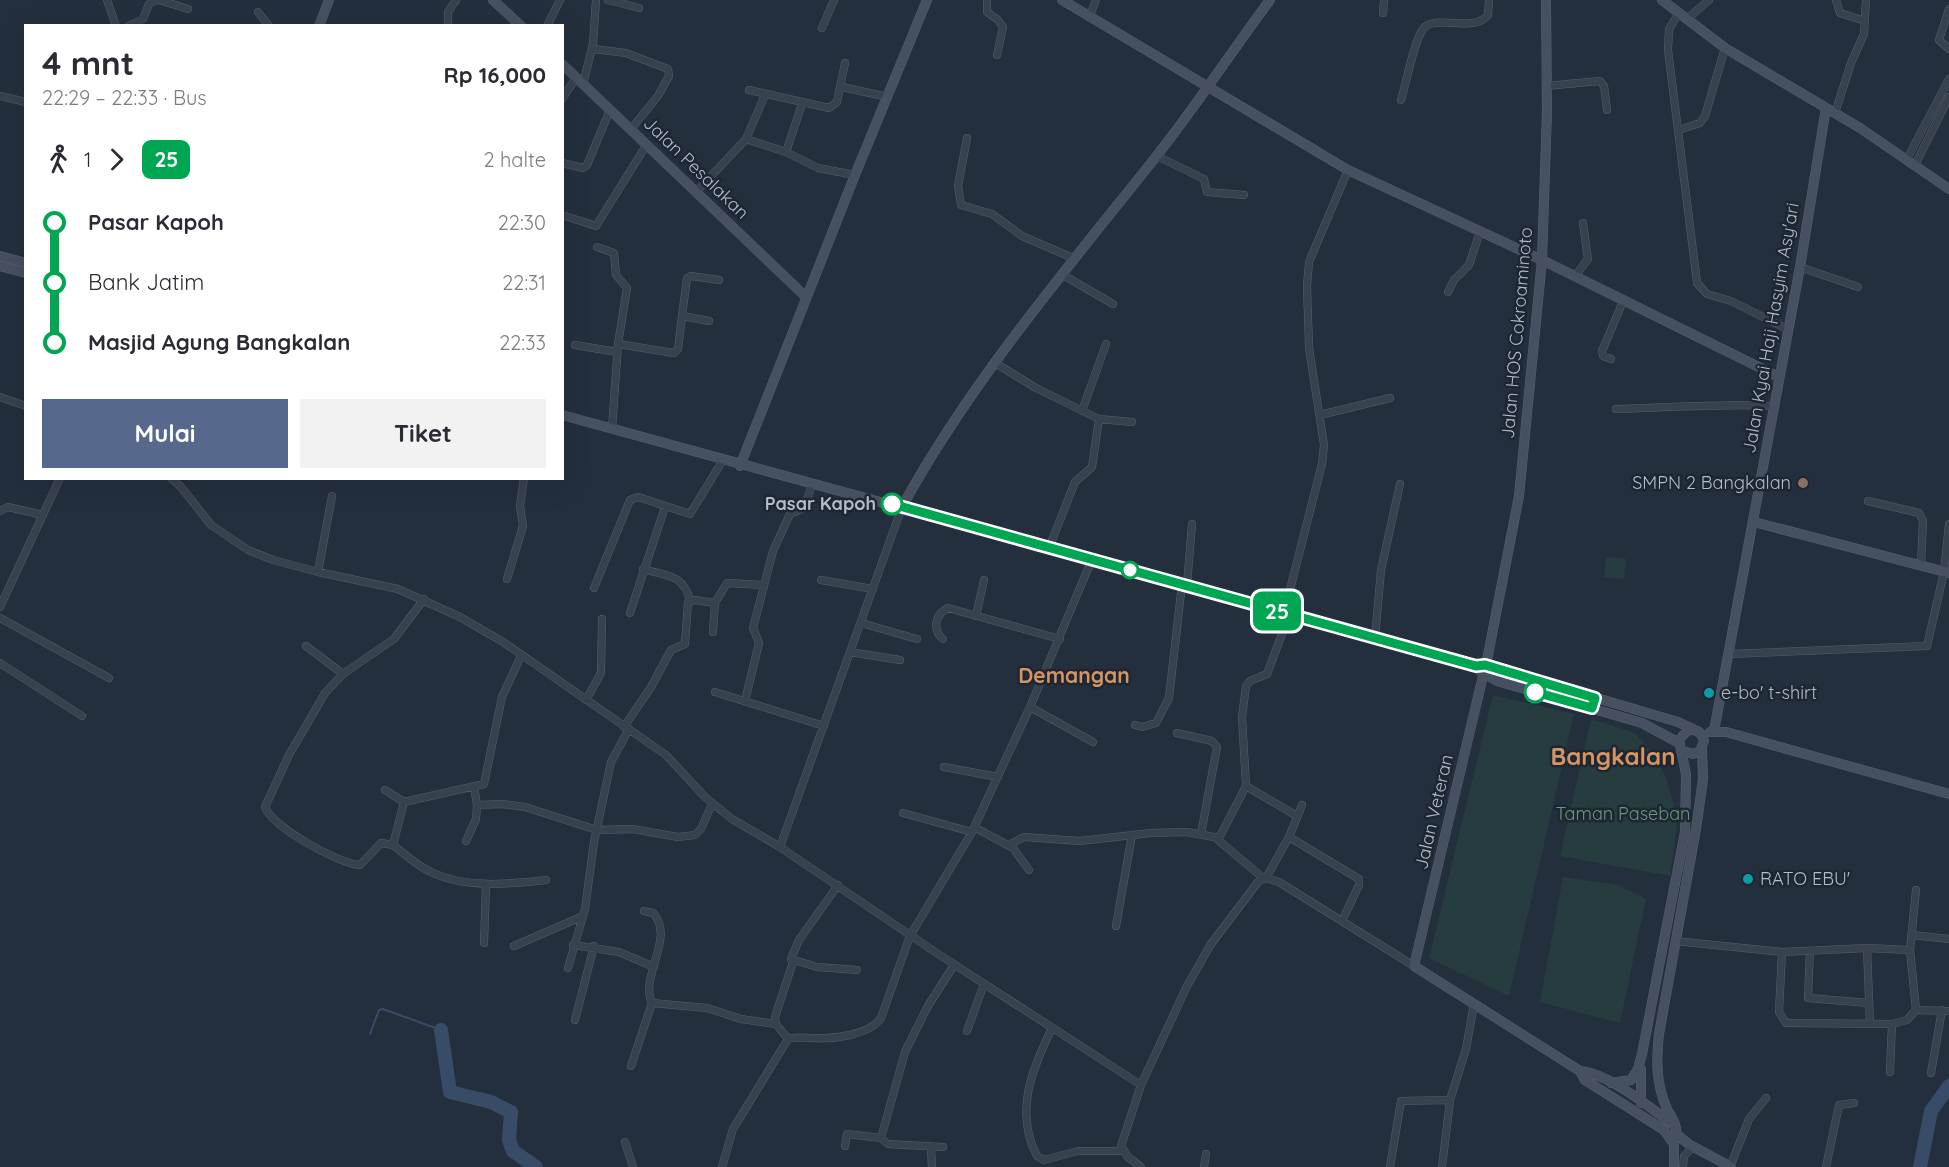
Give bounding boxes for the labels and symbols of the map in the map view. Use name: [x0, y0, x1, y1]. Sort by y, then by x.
street label: Jalan Pesalakan: [639, 112, 754, 224]
street label: Jalan Kyai Haji Hasyim Asy'ari: [1737, 201, 1804, 455]
street label: Jalan HOS Cokroaminoto: [1496, 226, 1537, 440]
place label: SMPN 2 Bangkalan: [1632, 471, 1791, 494]
marker: SMPN 2 Bangkalan: [1796, 476, 1810, 490]
place label: Pasar Kapoh: [765, 492, 876, 515]
marker: Pasar Kapoh: [881, 493, 903, 515]
unlabelled marker: [1121, 561, 1139, 579]
line badge: 25: [1250, 592, 1304, 630]
district label: Demangan: [1018, 662, 1130, 688]
unlabelled marker: [1524, 681, 1546, 703]
place label: e-bo' t-shirt: [1721, 681, 1817, 704]
marker: e-bo' t-shirt: [1702, 686, 1716, 700]
district label: Bangkalan: [1551, 741, 1675, 771]
street label: Jalan Veteran: [1409, 752, 1458, 872]
park label: Taman Paseban: [1556, 802, 1691, 825]
place label: RATO EBU': [1760, 867, 1850, 890]
marker: RATO EBU': [1741, 872, 1755, 886]

